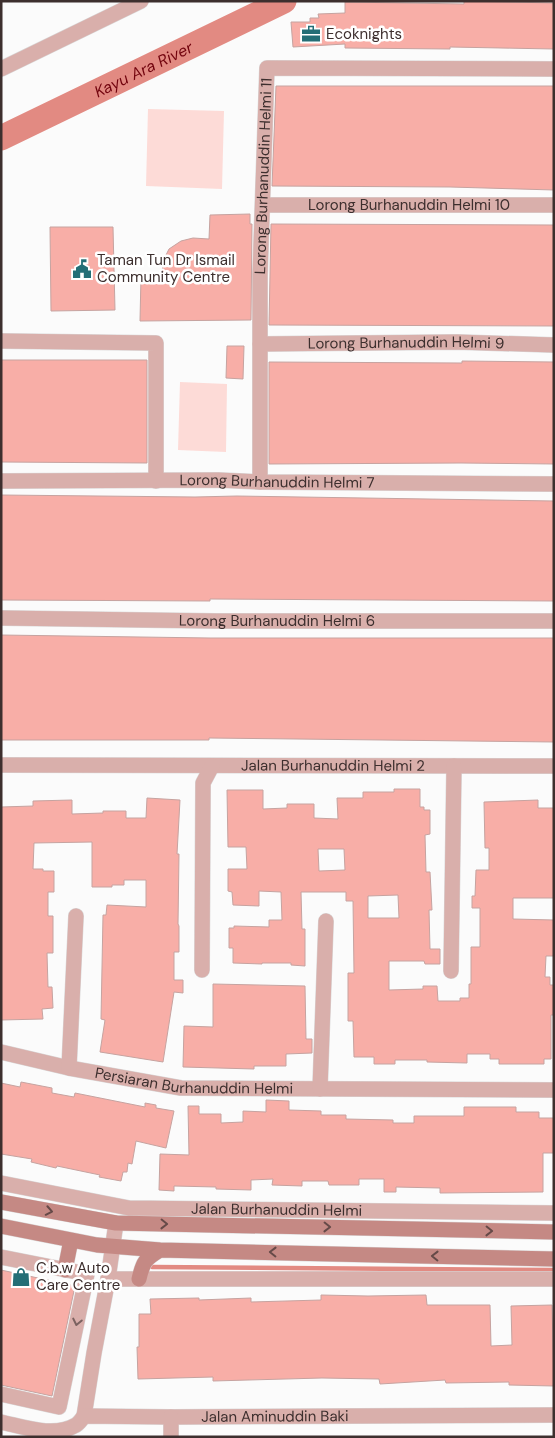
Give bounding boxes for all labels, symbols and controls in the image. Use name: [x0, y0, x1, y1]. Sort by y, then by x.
office icon: Ecoknights: [300, 23, 322, 45]
place label: Ecoknights: [326, 24, 402, 44]
water label: Kayu Ara River: [91, 36, 197, 102]
street label: Lorong Burhanuddin Helmi 11: [250, 78, 277, 275]
street label: Lorong Burhanuddin Helmi 10: [308, 195, 510, 215]
place label: Taman Tun Dr Ismail Community Centre: [97, 250, 235, 287]
public building icon: Taman Tun Dr Ismail Community Centre: [71, 258, 93, 280]
street label: Lorong Burhanuddin Helmi 9: [308, 332, 505, 354]
street label: Lorong Burhanuddin Helmi 7: [179, 470, 375, 493]
street label: Lorong Burhanuddin Helmi 6: [179, 610, 375, 631]
street label: Jalan Burhanuddin Helmi 2: [241, 755, 425, 776]
street label: Persiaran Burhanuddin Helmi: [93, 1063, 293, 1099]
street label: Jalan Burhanuddin Helmi: [191, 1199, 362, 1221]
one-way arrow: [45, 1205, 53, 1216]
one-way arrow: [161, 1219, 169, 1229]
one-way arrow: [323, 1222, 331, 1233]
one-way arrow: [485, 1225, 493, 1236]
one-way arrow: [268, 1247, 276, 1258]
one-way arrow: [431, 1251, 439, 1262]
place label: C.b.w Auto Care Centre: [36, 1258, 120, 1295]
shop icon: C.b.w Auto Care Centre: [10, 1266, 32, 1288]
one-way arrow: [72, 1317, 83, 1326]
street label: Jalan Aminuddin Baki: [201, 1406, 349, 1427]

